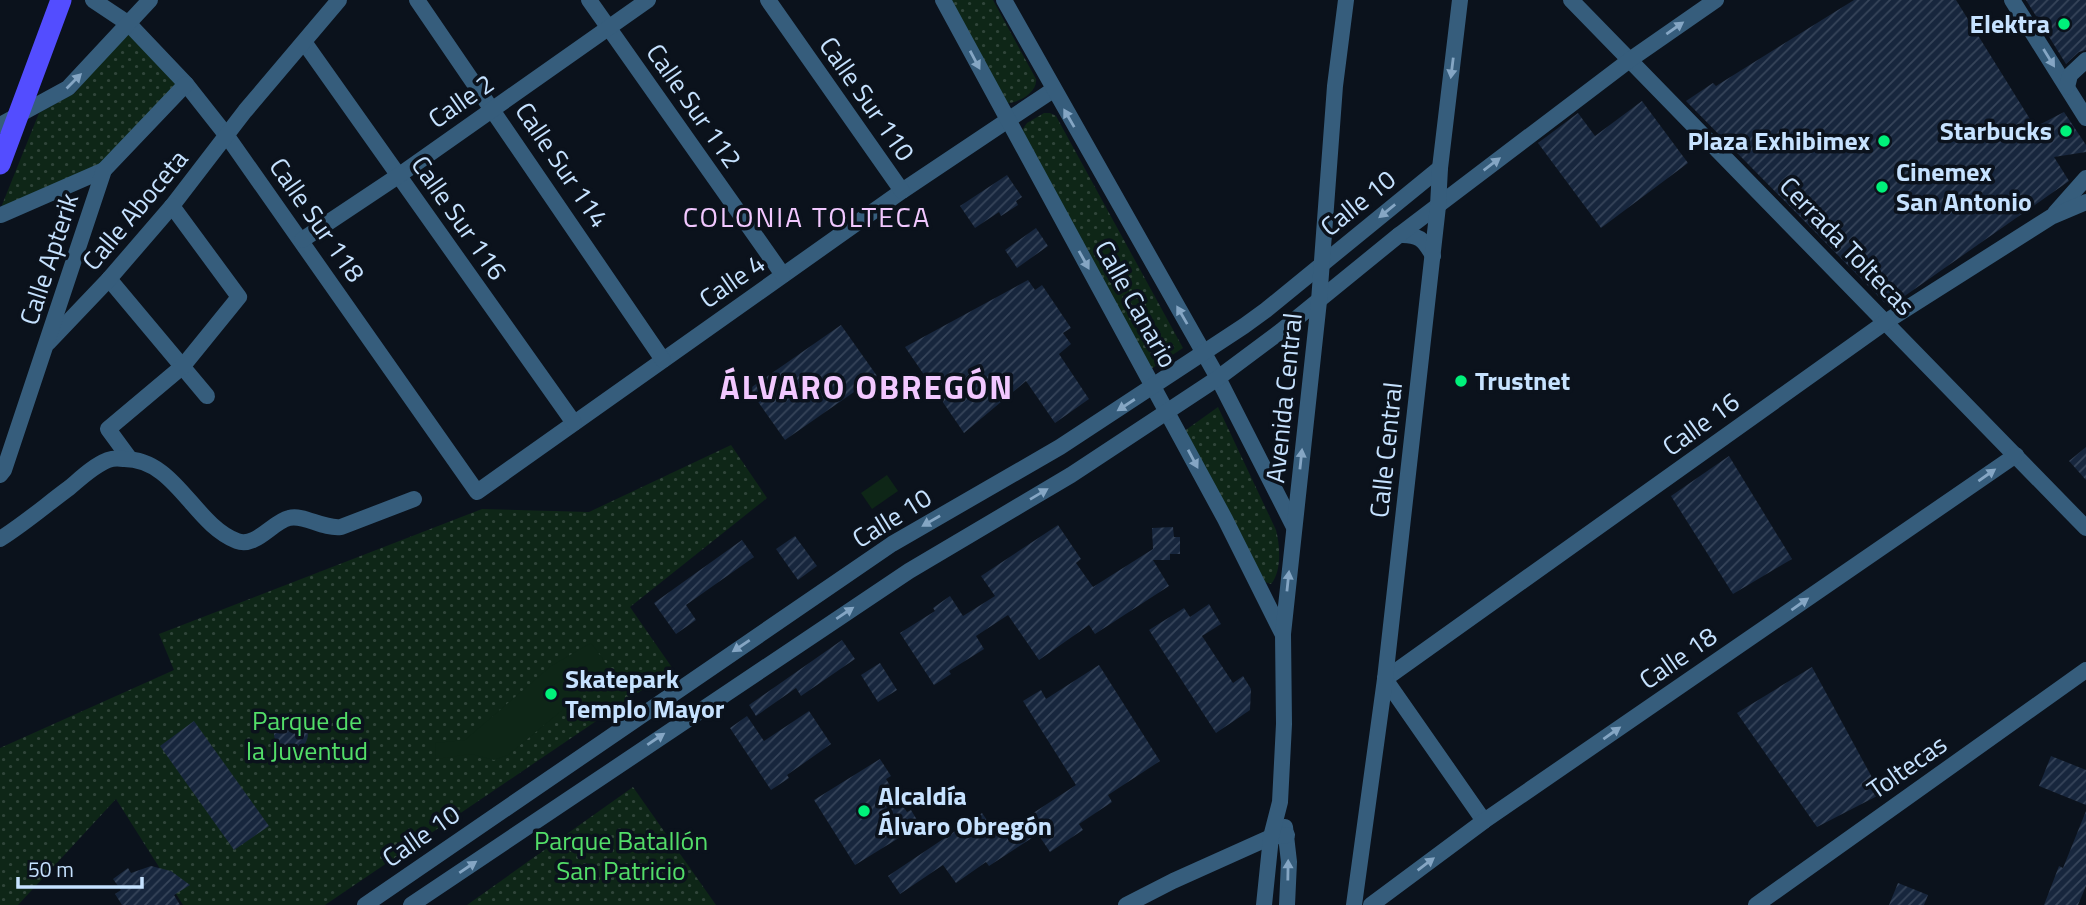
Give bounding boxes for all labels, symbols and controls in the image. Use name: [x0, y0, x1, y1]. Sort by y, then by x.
place label: Elektra: [1970, 4, 2050, 43]
marker: Elektra: [2056, 16, 2072, 32]
one-way arrow: [1666, 21, 1684, 35]
street label: Calle Sur 110: [810, 28, 925, 169]
street label: Calle Sur 112: [637, 35, 752, 176]
one-way arrow: [2042, 48, 2055, 67]
one-way arrow: [969, 50, 981, 70]
one-way arrow: [1447, 57, 1458, 79]
street label: Calle 2: [420, 64, 502, 137]
one-way arrow: [66, 73, 82, 90]
street label: Calle Sur 114: [506, 94, 619, 235]
one-way arrow: [1063, 108, 1075, 127]
place label: Starbucks: [1940, 111, 2052, 150]
place label: Plaza Exhibimex: [1688, 121, 1870, 160]
marker: Starbucks: [2058, 123, 2074, 139]
marker: Plaza Exhibimex: [1876, 133, 1892, 149]
street label: Calle Aboceta: [72, 141, 197, 279]
street label: Calle Sur 116: [402, 147, 517, 288]
street label: Calle Sur 118: [260, 149, 375, 290]
place label: Cinemex San Antonio: [1896, 152, 2032, 221]
one-way arrow: [1483, 157, 1501, 172]
street label: Calle 10: [1312, 160, 1404, 245]
street label: Cerrada Toltecas: [1771, 167, 1924, 324]
marker: Cinemex San Antonio: [1874, 179, 1890, 195]
street label: Calle Apterik: [9, 188, 88, 330]
district label: COLONIA TOLTECA: [683, 195, 931, 238]
one-way arrow: [1379, 203, 1396, 218]
street label: Calle Canario: [1085, 233, 1188, 375]
street label: Calle 4: [691, 244, 773, 317]
one-way arrow: [1078, 250, 1090, 270]
one-way arrow: [1176, 305, 1188, 325]
street label: Avenida Central: [1255, 311, 1312, 485]
place label: Trustnet: [1475, 361, 1570, 400]
district label: ÁLVARO OBREGÓN: [720, 362, 1014, 412]
marker: Trustnet: [1453, 373, 1469, 389]
street label: Calle Central: [1359, 380, 1412, 520]
street label: Calle 16: [1654, 382, 1747, 465]
one-way arrow: [1116, 398, 1136, 411]
one-way arrow: [1296, 448, 1307, 470]
one-way arrow: [1188, 449, 1199, 469]
one-way arrow: [1978, 468, 1996, 482]
street label: Calle 10: [844, 478, 939, 557]
one-way arrow: [1029, 488, 1049, 500]
one-way arrow: [921, 515, 941, 527]
one-way arrow: [1283, 570, 1294, 592]
one-way arrow: [1791, 597, 1809, 611]
one-way arrow: [836, 606, 854, 620]
street label: Calle 18: [1631, 617, 1725, 699]
one-way arrow: [732, 639, 750, 653]
place label: Skatepark Templo Mayor: [565, 659, 725, 728]
marker: Skatepark Templo Mayor: [543, 686, 559, 702]
park label: Parque de la Juventud: [246, 701, 368, 770]
street label: Toltecas: [1859, 725, 1955, 808]
one-way arrow: [1603, 726, 1621, 740]
one-way arrow: [647, 732, 665, 746]
place label: Alcaldía Álvaro Obregón: [878, 776, 1052, 845]
street label: Calle 10: [374, 795, 468, 877]
marker: Alcaldía Álvaro Obregón: [856, 803, 872, 819]
park label: Parque Batallón San Patricio: [534, 821, 708, 890]
scale bar: [18, 846, 142, 890]
text: 50 m: [28, 853, 74, 885]
one-way arrow: [1417, 858, 1435, 872]
one-way arrow: [1282, 859, 1294, 881]
one-way arrow: [458, 861, 477, 874]

